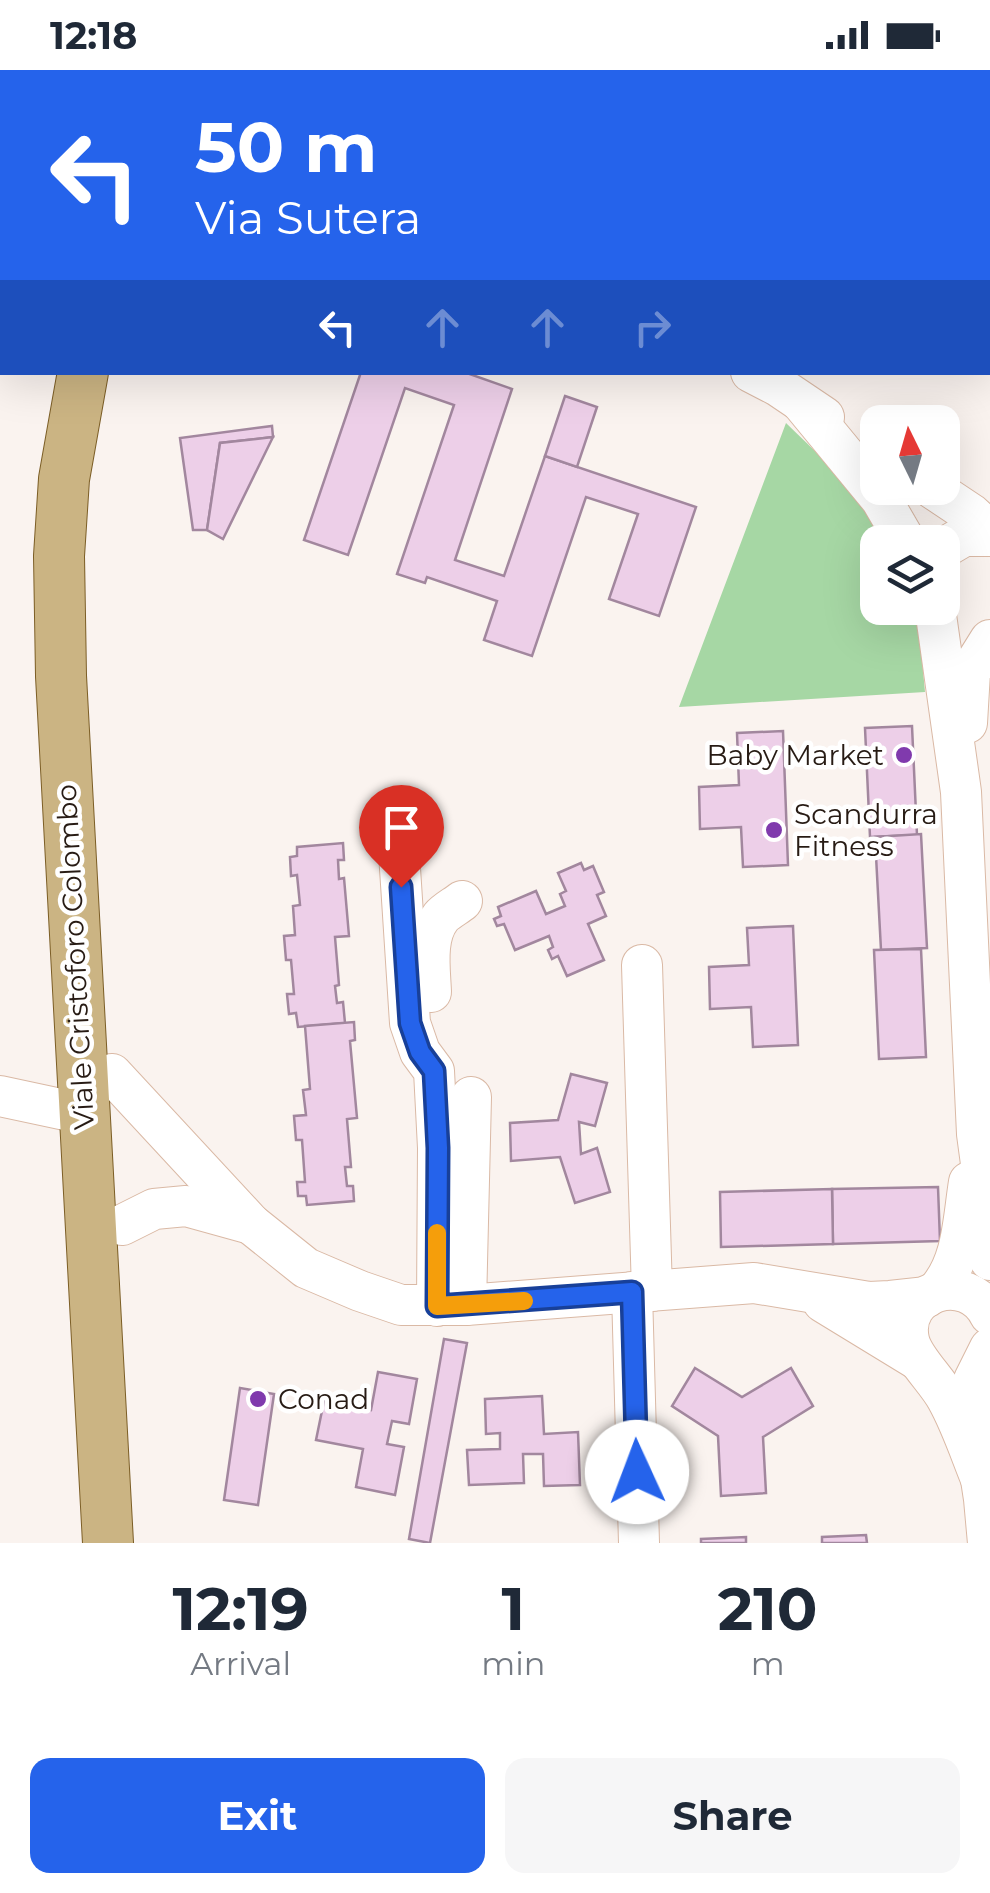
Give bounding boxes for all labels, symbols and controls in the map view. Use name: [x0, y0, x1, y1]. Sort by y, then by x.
text: 12:18: [50, 12, 137, 59]
text: 50 m: [195, 104, 377, 190]
icon: left: [30, 110, 160, 240]
text: Via Sutera: [195, 190, 421, 245]
icon: left: [310, 300, 365, 355]
icon: ahead: [415, 300, 470, 355]
icon: ahead: [520, 300, 575, 355]
icon: right: [625, 300, 680, 355]
north arrow: [860, 405, 960, 505]
map controls: [860, 405, 960, 625]
button: layers: [860, 525, 960, 625]
place label: Baby Market: [707, 738, 884, 772]
marker: Baby Market: [893, 744, 915, 766]
street label: Viale Cristoforo Colombo: [49, 783, 101, 1131]
pin: [359, 785, 444, 888]
place label: Scandurra Fitness: [794, 797, 938, 863]
icon: arrive: [374, 800, 429, 855]
marker: Scandurra Fitness: [763, 819, 785, 841]
place label: Conad: [278, 1382, 369, 1416]
marker: Conad: [247, 1388, 269, 1410]
position arrow: [585, 1420, 689, 1524]
text: 12:19: [172, 1572, 309, 1645]
text: 1: [502, 1572, 525, 1645]
text: 210: [718, 1572, 818, 1645]
text: Arrival: [190, 1644, 291, 1683]
text: min: [481, 1644, 545, 1683]
text: m: [751, 1644, 785, 1683]
button: Exit: [30, 1758, 485, 1873]
button: Share: [505, 1758, 960, 1873]

